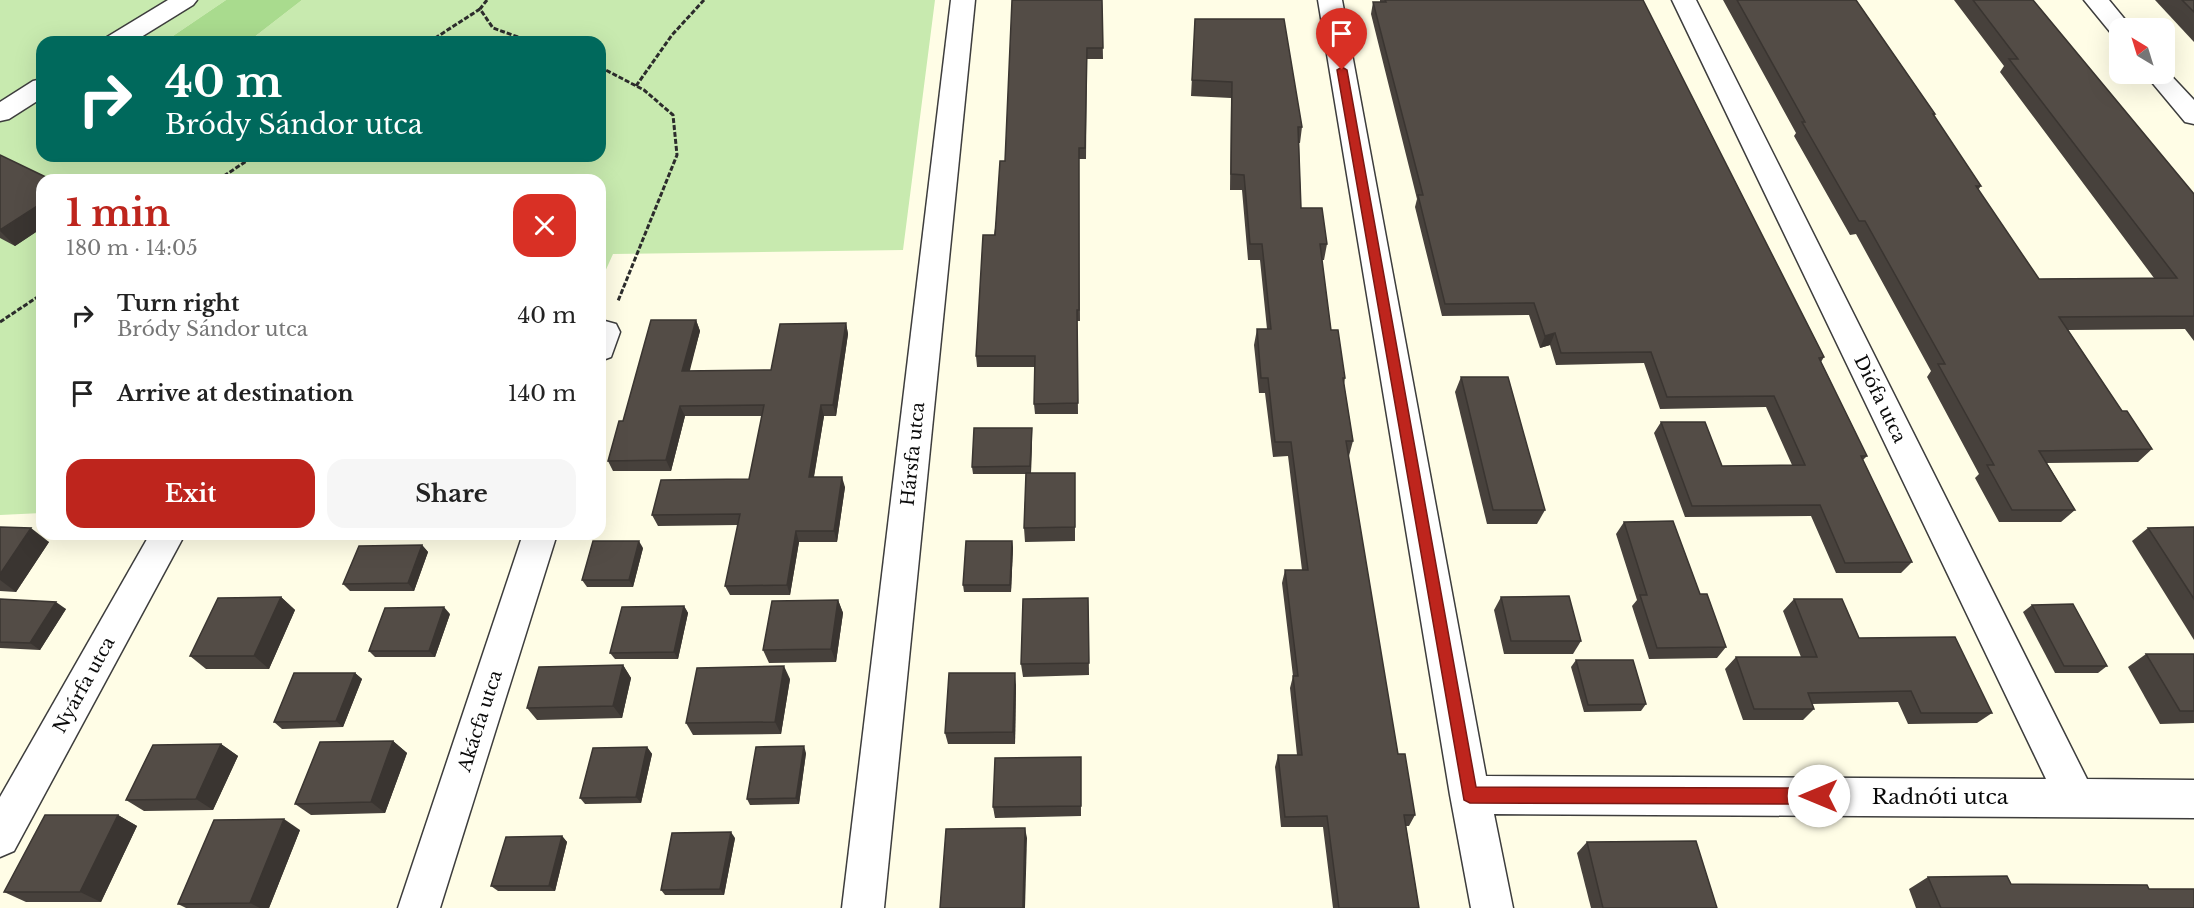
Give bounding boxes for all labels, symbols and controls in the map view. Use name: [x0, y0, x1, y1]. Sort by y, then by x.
pin: [1316, 8, 1367, 70]
icon: arrive: [1325, 17, 1358, 50]
north arrow: [2109, 18, 2175, 84]
map controls: [2109, 18, 2175, 84]
text: 40 m: [165, 56, 282, 108]
icon: right: [66, 60, 144, 138]
text: Bródy Sándor utca: [165, 108, 423, 141]
text: 1 min: [66, 191, 170, 236]
button: close: [513, 194, 576, 257]
text: 180 m · 14:05: [66, 236, 198, 260]
text: Turn right: [117, 290, 239, 317]
icon: right: [66, 299, 99, 332]
text: 40 m: [518, 302, 576, 329]
text: Bródy Sándor utca: [117, 317, 308, 341]
street label: Diófa utca: [1849, 352, 1911, 446]
icon: arrive: [66, 377, 99, 410]
text: Arrive at destination: [117, 380, 354, 407]
text: 140 m: [508, 380, 576, 407]
street label: Hársfa utca: [897, 401, 929, 507]
button: Exit: [66, 459, 315, 528]
button: Share: [327, 459, 576, 528]
street label: Nyárfa utca: [49, 633, 119, 737]
street label: Akácfa utca: [453, 667, 507, 775]
position arrow: [1787, 764, 1851, 828]
street label: Radnóti utca: [1872, 784, 2009, 810]

